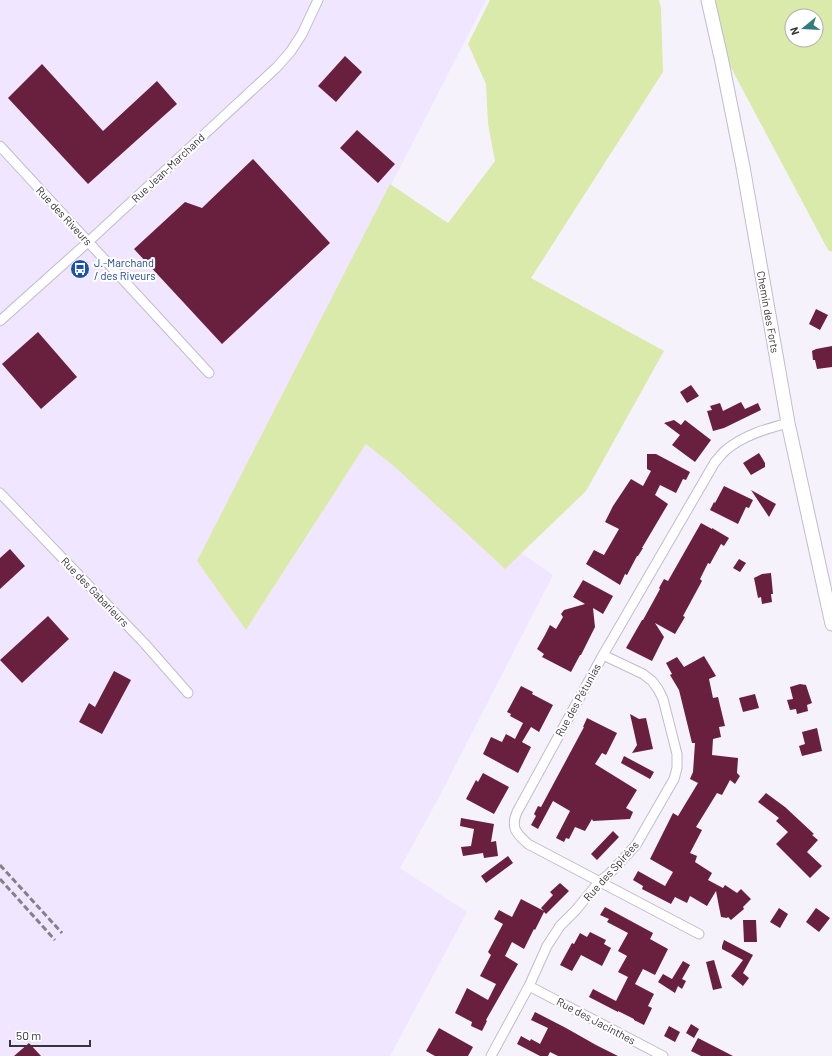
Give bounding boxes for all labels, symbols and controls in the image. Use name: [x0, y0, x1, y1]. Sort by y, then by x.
north arrow: [784, 8, 824, 48]
text: N: [787, 26, 801, 37]
street label: Rue Jean-Marchand: [128, 130, 207, 205]
street label: Rue des Riveurs: [34, 184, 95, 248]
place label: J.-Marchand / des Riveurs: [94, 256, 155, 282]
bus stop icon: J.-Marchand / des Riveurs: [69, 258, 91, 280]
street label: Chemin des Forts: [755, 270, 782, 354]
street label: Rue des Gabarieurs: [59, 554, 132, 629]
street label: Rue des Pétunias: [552, 661, 603, 739]
street label: Rue des Spirées: [580, 838, 641, 903]
street label: Rue des Jacinthes: [555, 994, 638, 1047]
scale bar: [10, 1022, 90, 1048]
text: 50 m: [16, 1028, 41, 1042]

